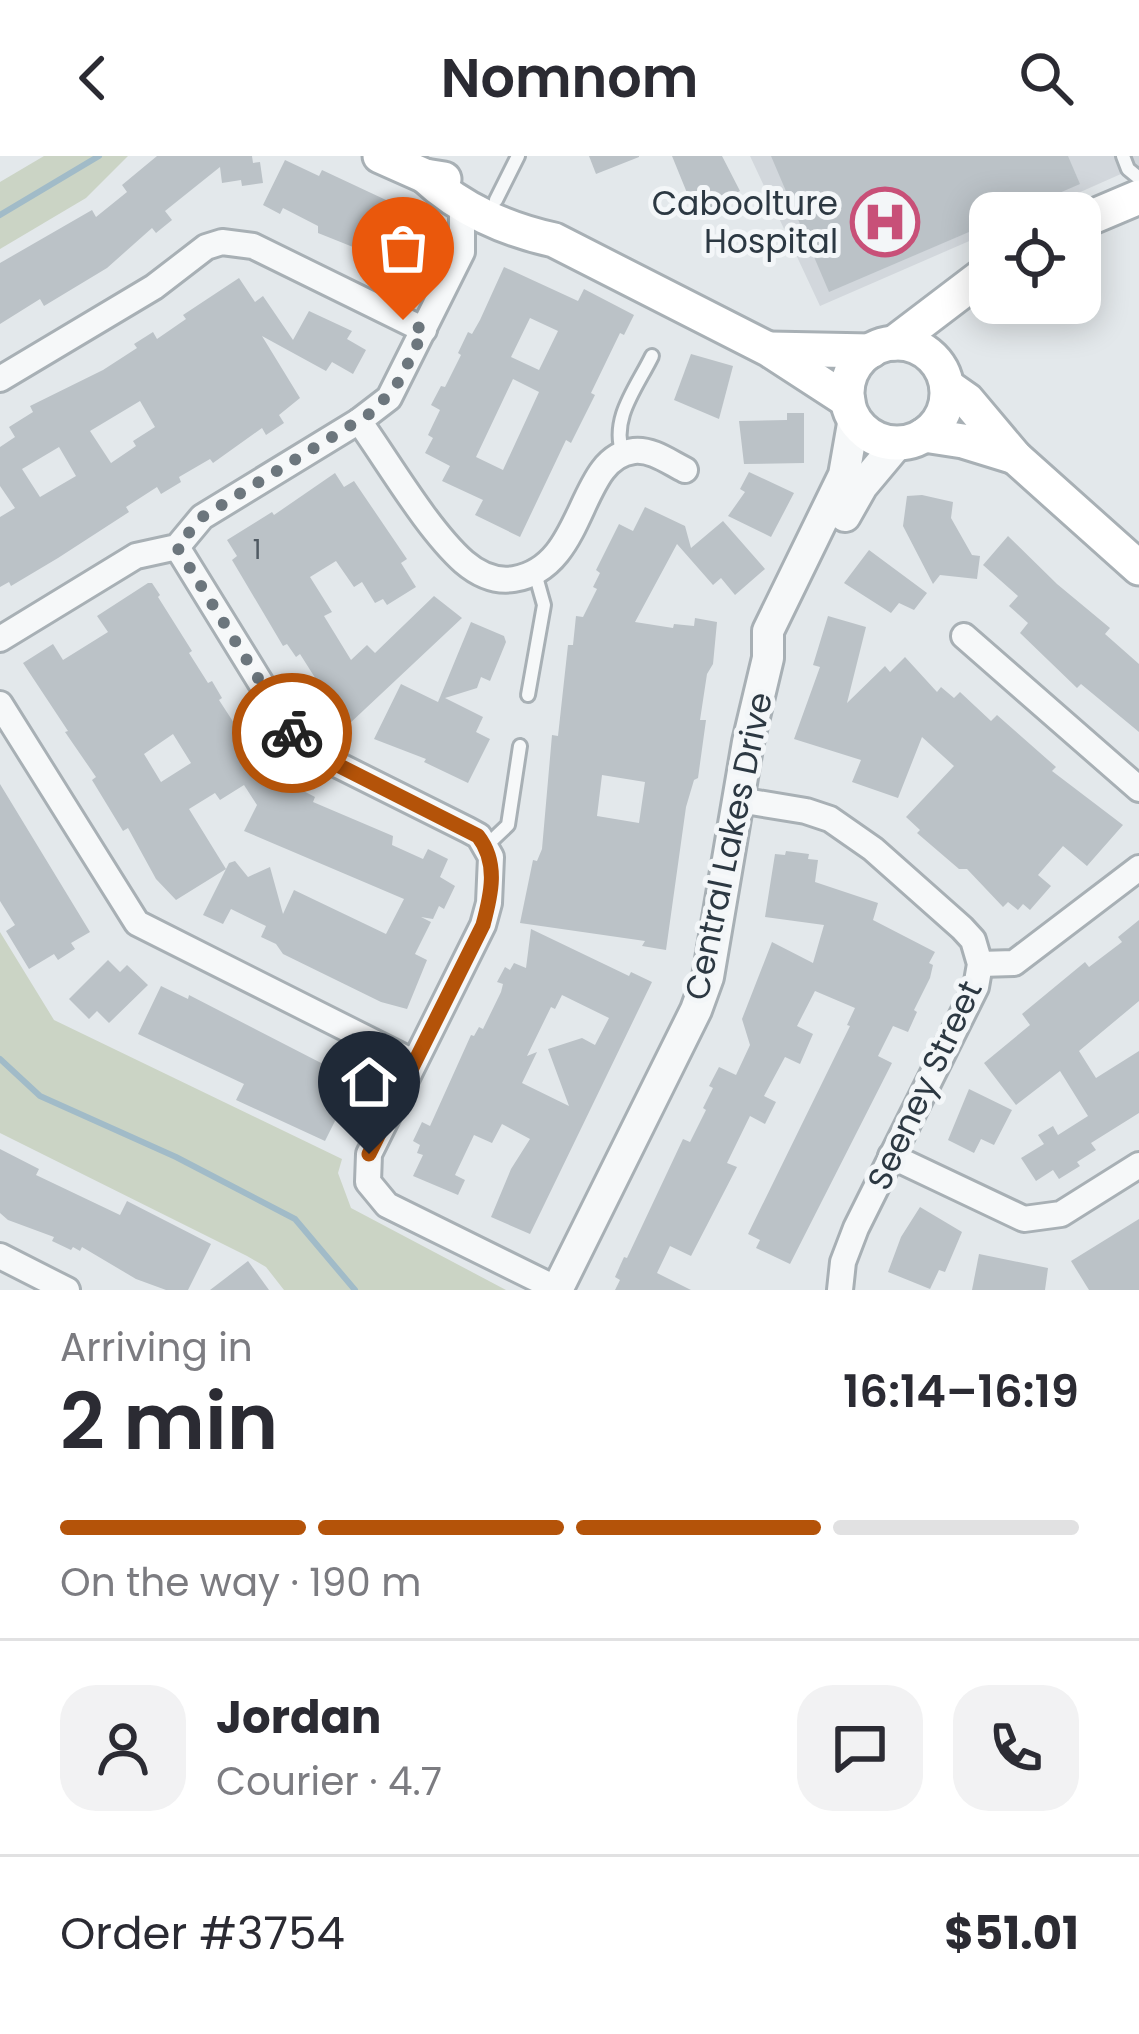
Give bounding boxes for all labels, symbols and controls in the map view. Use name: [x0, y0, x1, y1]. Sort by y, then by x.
text: Nomnom: [441, 40, 698, 116]
icon: back: [60, 45, 126, 111]
icon: search: [1013, 45, 1079, 111]
place label: Caboolture Hospital: [652, 180, 838, 265]
hospital icon: Caboolture Hospital: [850, 187, 920, 257]
map controls: [969, 192, 1101, 324]
button: locate: [969, 192, 1101, 324]
pin: [352, 197, 454, 320]
icon: bag: [370, 215, 436, 281]
house number: 1: [253, 531, 261, 568]
courier: [232, 673, 352, 793]
street label: Central Lakes Drive: [673, 688, 784, 1004]
icon: bike: [259, 700, 325, 766]
street label: Seeney Street: [855, 973, 993, 1198]
pin: [318, 1031, 420, 1154]
icon: home: [336, 1049, 402, 1115]
text: Arriving in: [60, 1320, 253, 1375]
text: 16:14–16:19: [843, 1360, 1079, 1423]
text: 2 min: [60, 1367, 278, 1476]
text: On the way · 190 m: [60, 1555, 421, 1610]
button: person: [60, 1685, 186, 1811]
button: chat: [797, 1685, 923, 1811]
button: phone: [953, 1685, 1079, 1811]
text: Jordan: [216, 1686, 381, 1749]
text: Courier · 4.7: [216, 1754, 442, 1809]
text: Order #3754: [60, 1902, 345, 1965]
text: $51.01: [944, 1902, 1079, 1965]

